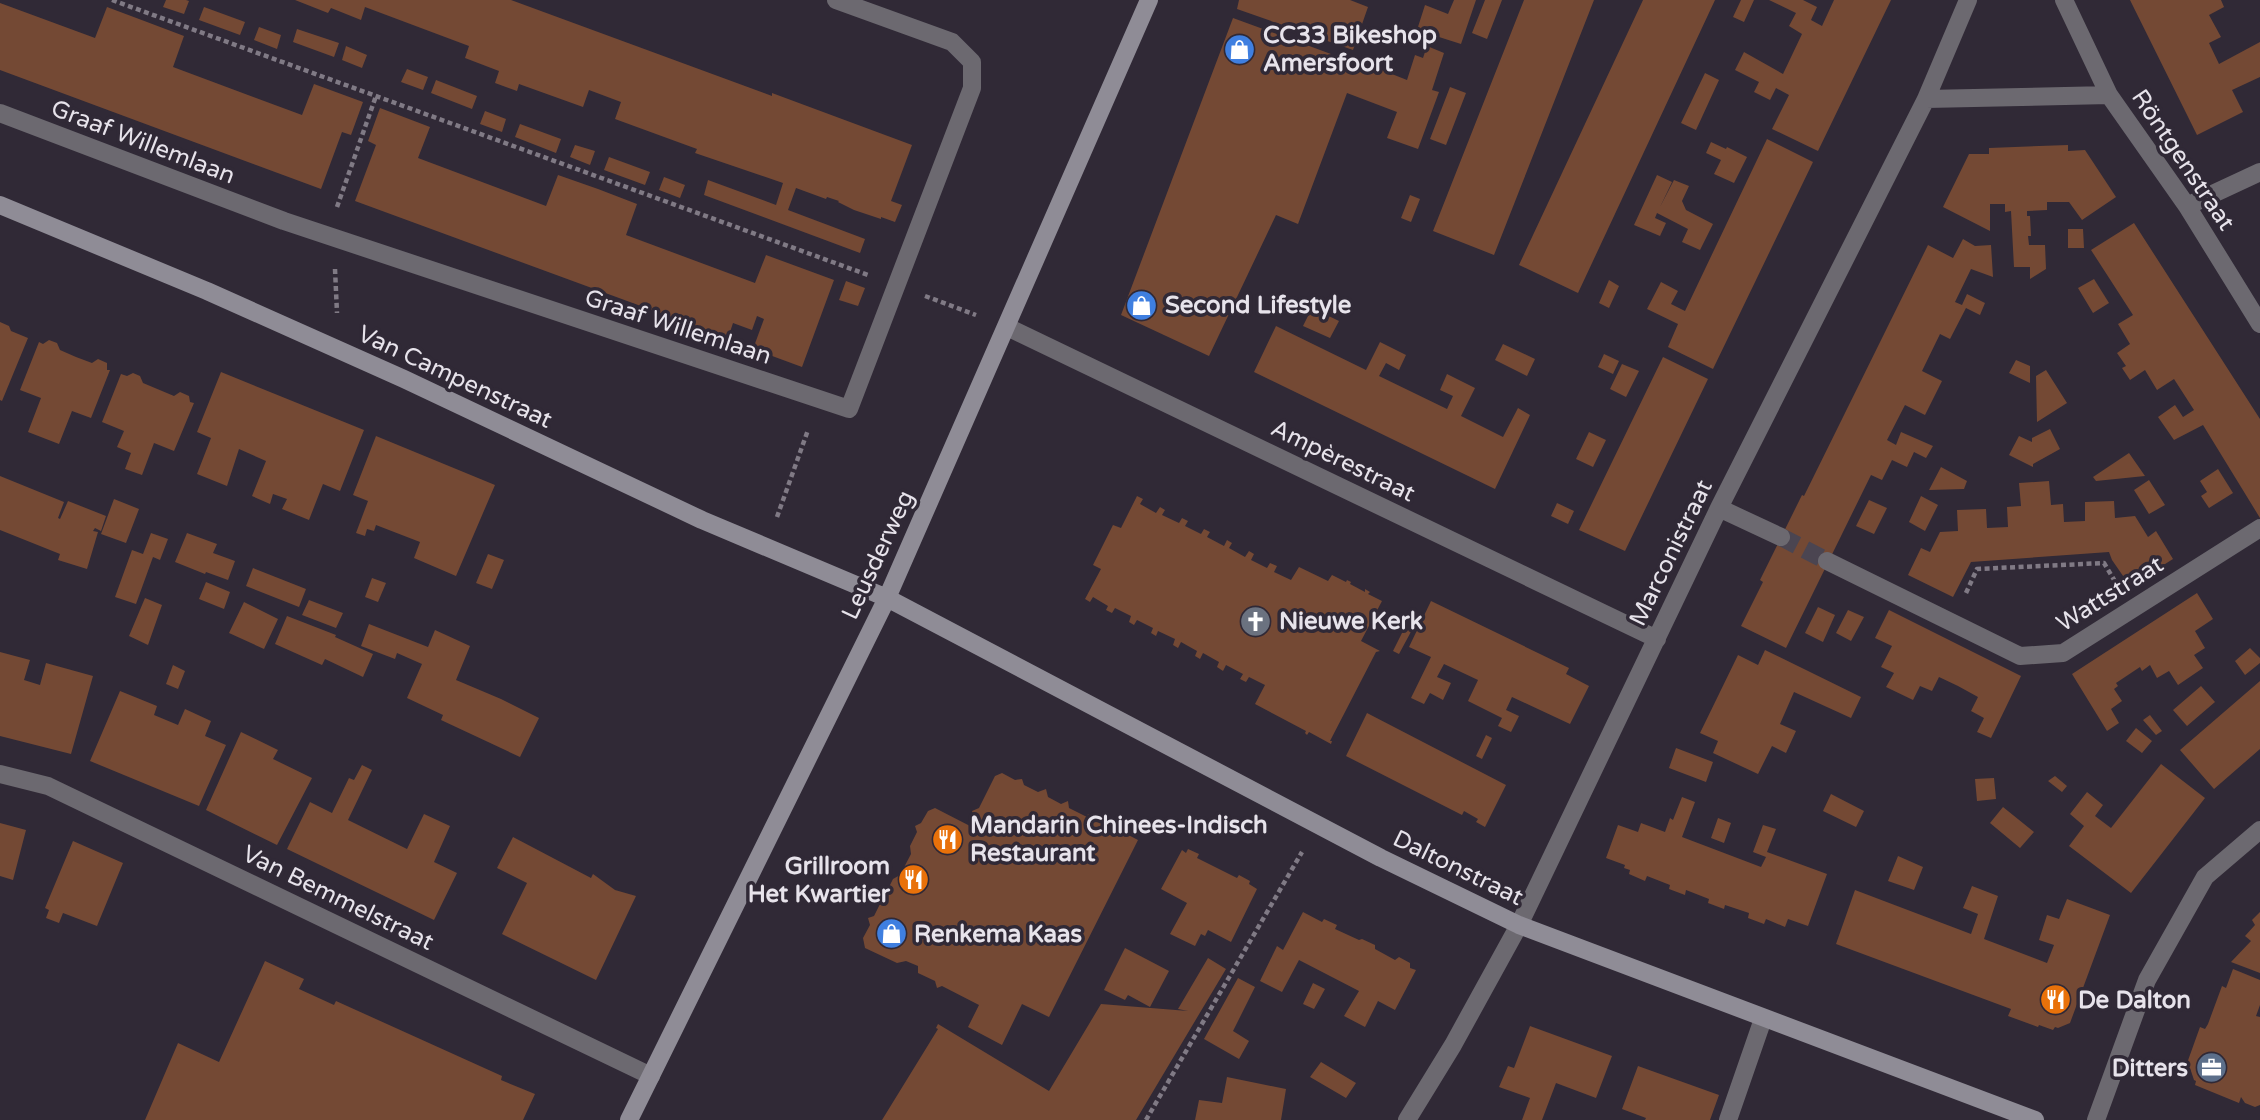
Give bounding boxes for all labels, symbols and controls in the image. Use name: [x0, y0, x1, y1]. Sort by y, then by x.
place label: CC33 Bikeshop Amersfoort: [1263, 21, 1437, 78]
shop icon: CC33 Bikeshop Amersfoort: [1223, 32, 1257, 66]
street label: Röntgenstraat: [2125, 84, 2241, 236]
street label: Graaf Willemlaan: [47, 94, 239, 190]
street label: Graaf Willemlaan: [581, 283, 775, 371]
shop icon: Second Lifestyle: [1125, 288, 1159, 322]
place label: Second Lifestyle: [1165, 291, 1352, 320]
street label: Van Campenstraat: [353, 319, 557, 435]
street label: Ampèrestraat: [1266, 414, 1420, 508]
street label: Marconistraat: [1623, 475, 1719, 631]
street label: Leusderweg: [835, 486, 921, 624]
street label: Wattstraat: [2051, 550, 2169, 638]
church icon: Nieuwe Kerk: [1239, 604, 1273, 638]
place label: Nieuwe Kerk: [1279, 607, 1423, 636]
place label: Mandarin Chinees-Indisch Restaurant: [970, 811, 1268, 868]
restaurant icon: Mandarin Chinees-Indisch Restaurant: [930, 822, 964, 856]
street label: Daltonstraat: [1388, 824, 1528, 912]
street label: Van Bemmelstraat: [238, 839, 438, 957]
place label: Grillroom Het Kwartier: [748, 852, 891, 909]
restaurant icon: Grillroom Het Kwartier: [896, 863, 930, 897]
shop icon: Renkema Kaas: [874, 917, 908, 951]
place label: Renkema Kaas: [914, 920, 1082, 949]
restaurant icon: De Dalton: [2038, 983, 2072, 1017]
place label: De Dalton: [2078, 986, 2191, 1015]
office icon: Ditters: [2194, 1051, 2228, 1085]
place label: Ditters: [2112, 1054, 2188, 1083]

